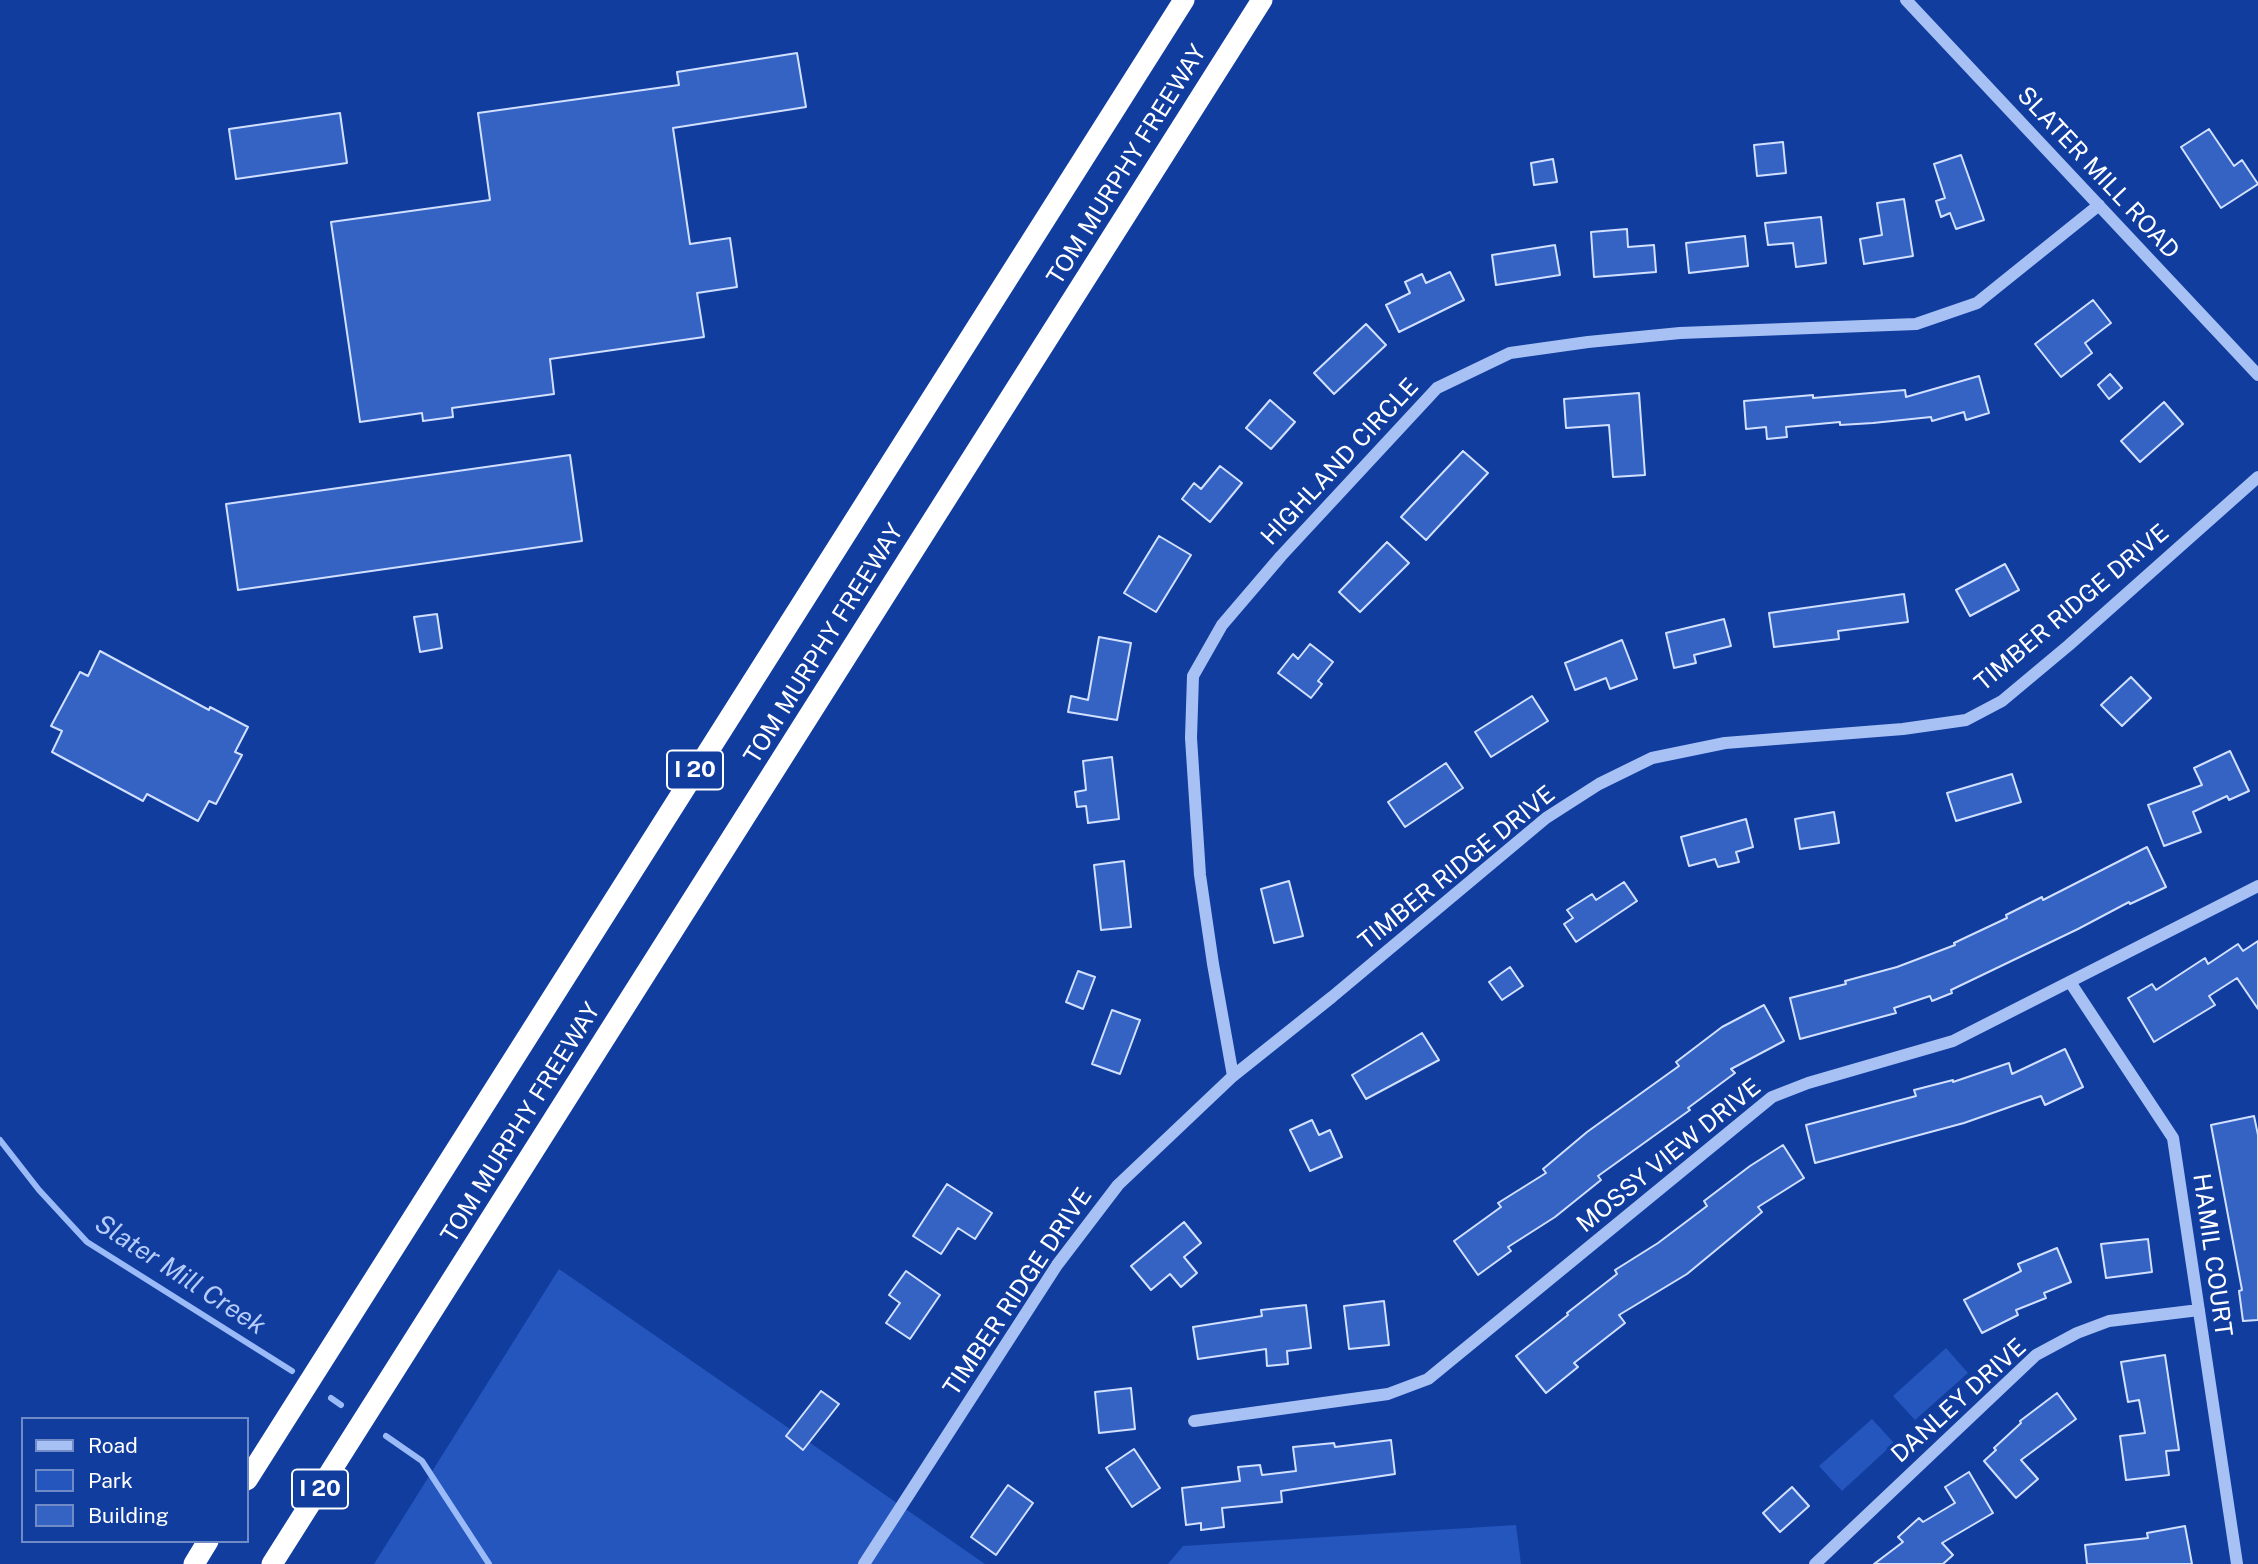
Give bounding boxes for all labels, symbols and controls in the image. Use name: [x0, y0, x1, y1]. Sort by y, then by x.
street label: TOM MURPHY FREEWAY: [1041, 40, 1213, 290]
street label: SLATER MILL ROAD: [2011, 81, 2185, 265]
street label: HIGHLAND CIRCLE: [1255, 373, 1425, 551]
street label: TIMBER RIDGE DRIVE: [1969, 518, 2175, 698]
street label: TOM MURPHY FREEWAY: [738, 519, 910, 769]
road number: I 20: [667, 750, 723, 790]
street label: TIMBER RIDGE DRIVE: [1353, 780, 1561, 956]
street label: TOM MURPHY FREEWAY: [435, 998, 607, 1248]
street label: MOSSY VIEW DRIVE: [1571, 1073, 1767, 1239]
street label: HAMIL COURT: [2186, 1172, 2238, 1338]
street label: TIMBER RIDGE DRIVE: [938, 1183, 1098, 1401]
water label: Slater Mill Creek: [89, 1208, 271, 1342]
street label: DANLEY DRIVE: [1886, 1333, 2032, 1469]
legend: [21, 1417, 248, 1543]
text: Road: [88, 1433, 138, 1458]
text: Park: [88, 1468, 133, 1493]
road number: I 20: [292, 1470, 348, 1508]
text: Building: [88, 1503, 169, 1528]

